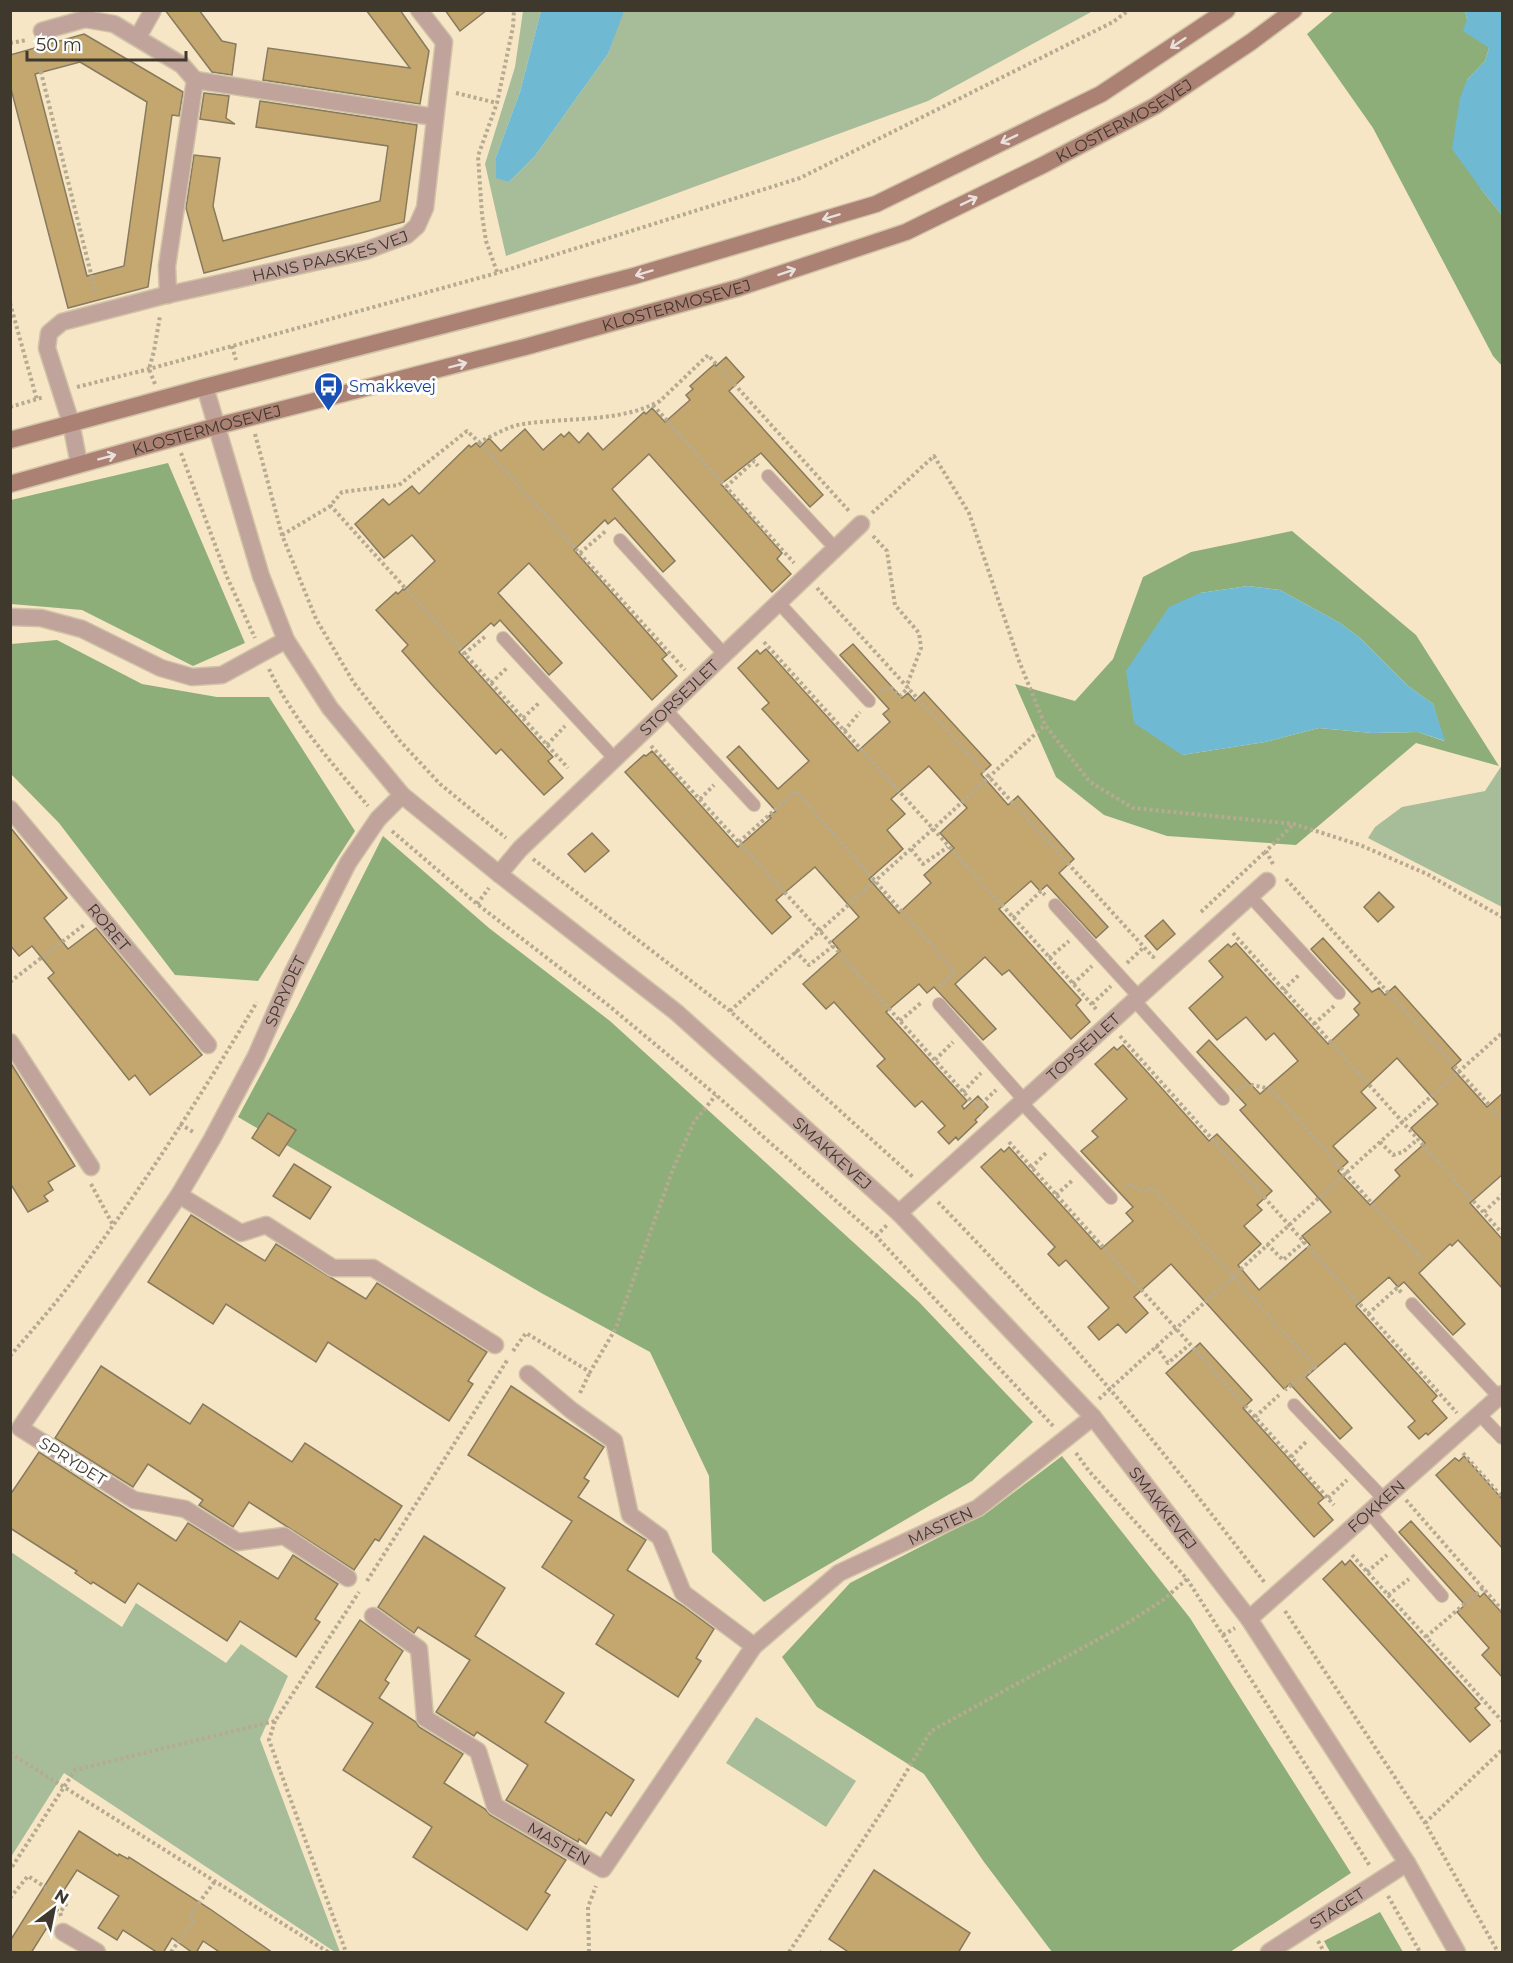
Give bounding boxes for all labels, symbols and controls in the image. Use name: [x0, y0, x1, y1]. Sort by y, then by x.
scale bar: [27, 24, 186, 62]
text: 50 m: [36, 34, 82, 56]
one-way arrow: [1171, 37, 1187, 49]
street label: KLOSTERMOSEVEJ: [1052, 75, 1196, 167]
one-way arrow: [1000, 133, 1018, 145]
one-way arrow: [959, 195, 977, 207]
one-way arrow: [822, 212, 841, 223]
street label: HANS PAASKES VEJ: [250, 226, 411, 286]
one-way arrow: [777, 265, 796, 276]
one-way arrow: [635, 268, 654, 279]
street label: KLOSTERMOSEVEJ: [600, 275, 754, 335]
one-way arrow: [448, 358, 467, 370]
bus stop icon: Smakkevej: [312, 370, 344, 412]
place label: Smakkevej: [349, 377, 436, 396]
street label: KLOSTERMOSEVEJ: [130, 401, 283, 459]
one-way arrow: [97, 450, 116, 462]
street label: STORSEJLET: [636, 656, 723, 740]
street label: RORET: [83, 900, 135, 956]
street label: SPRYDET: [261, 952, 310, 1030]
street label: TOPSEJLET: [1043, 1009, 1125, 1085]
street label: SMAKKEVEJ: [789, 1113, 876, 1194]
street label: SPRYDET: [36, 1433, 111, 1490]
street label: SMAKKEVEJ: [1125, 1463, 1201, 1554]
street label: FOKKEN: [1344, 1476, 1409, 1537]
street label: MASTEN: [905, 1503, 976, 1549]
street label: MASTEN: [524, 1818, 594, 1869]
north arrow: [24, 1879, 84, 1939]
street label: STAGET: [1306, 1883, 1369, 1933]
text: N: [51, 1885, 72, 1908]

